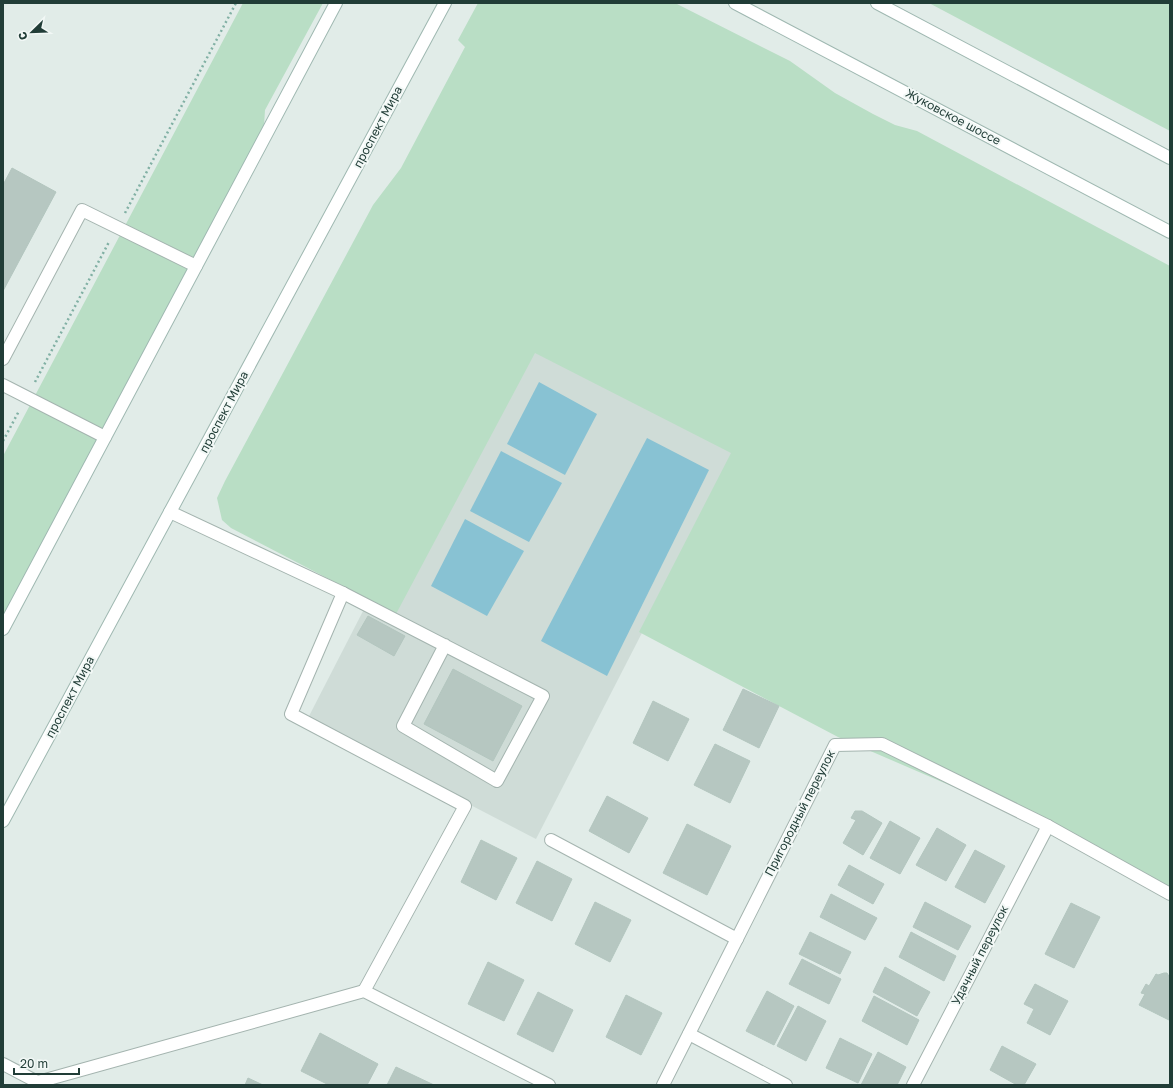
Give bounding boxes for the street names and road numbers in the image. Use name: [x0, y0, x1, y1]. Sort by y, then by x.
street label: проспект Мира: [350, 83, 405, 170]
street label: Жуковское шоссе: [903, 85, 1003, 148]
street label: проспект Мира: [196, 368, 251, 455]
street label: проспект Мира: [42, 653, 97, 740]
street label: Пригородный переулок: [761, 747, 838, 879]
street label: Удачный переулок: [948, 902, 1011, 1007]

